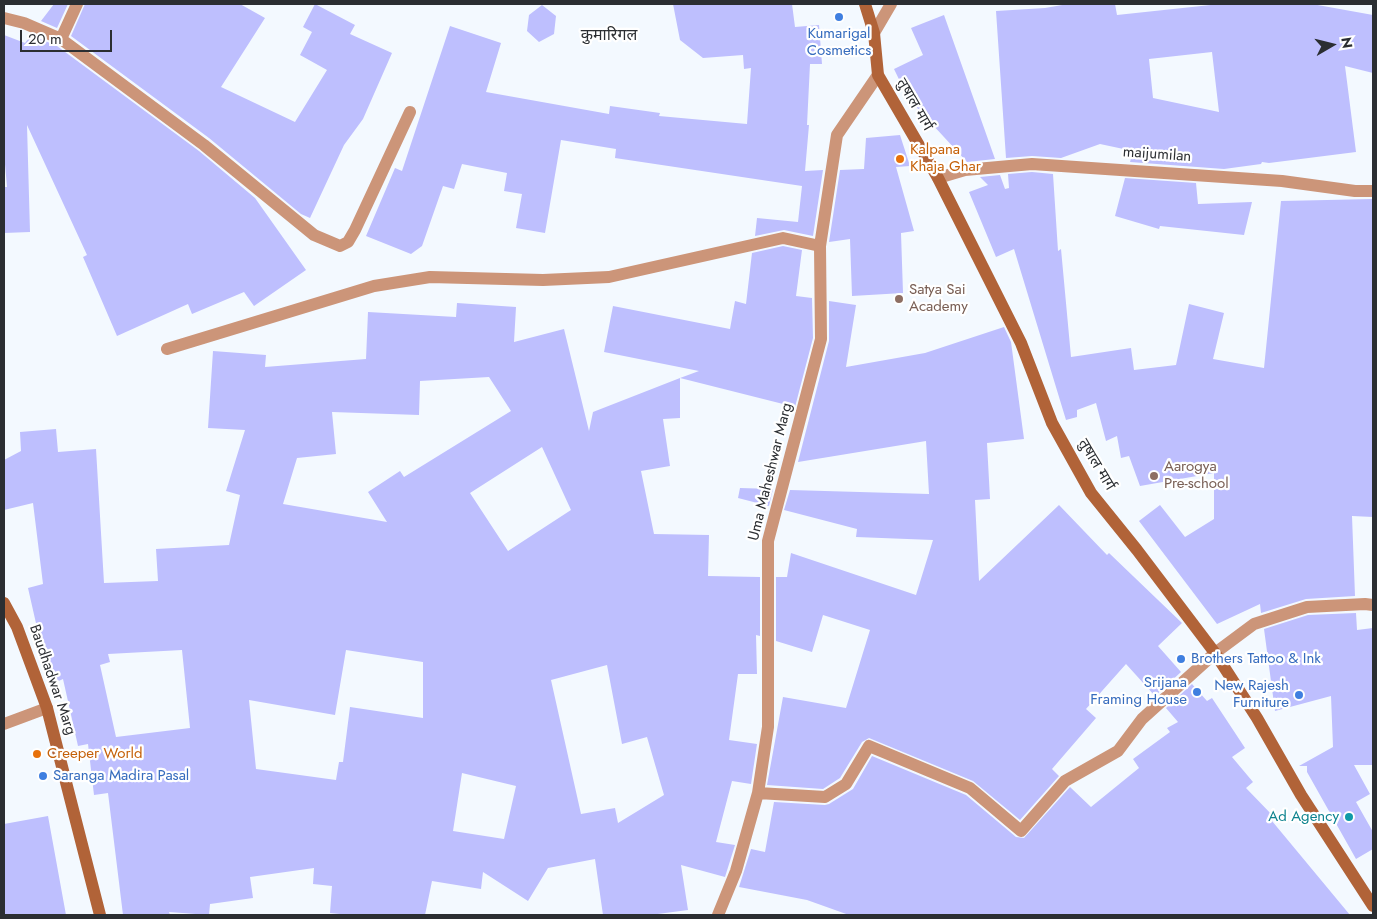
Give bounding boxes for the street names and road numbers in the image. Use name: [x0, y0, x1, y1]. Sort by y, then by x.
street label: तुषाल मार्ग: [892, 76, 936, 134]
street label: maijumilan: [1122, 144, 1192, 166]
street label: Uma Maheshwar Marg: [745, 401, 797, 543]
street label: तुषाल मार्ग: [1074, 436, 1118, 494]
street label: Baudhadwar Marg: [25, 622, 79, 738]

